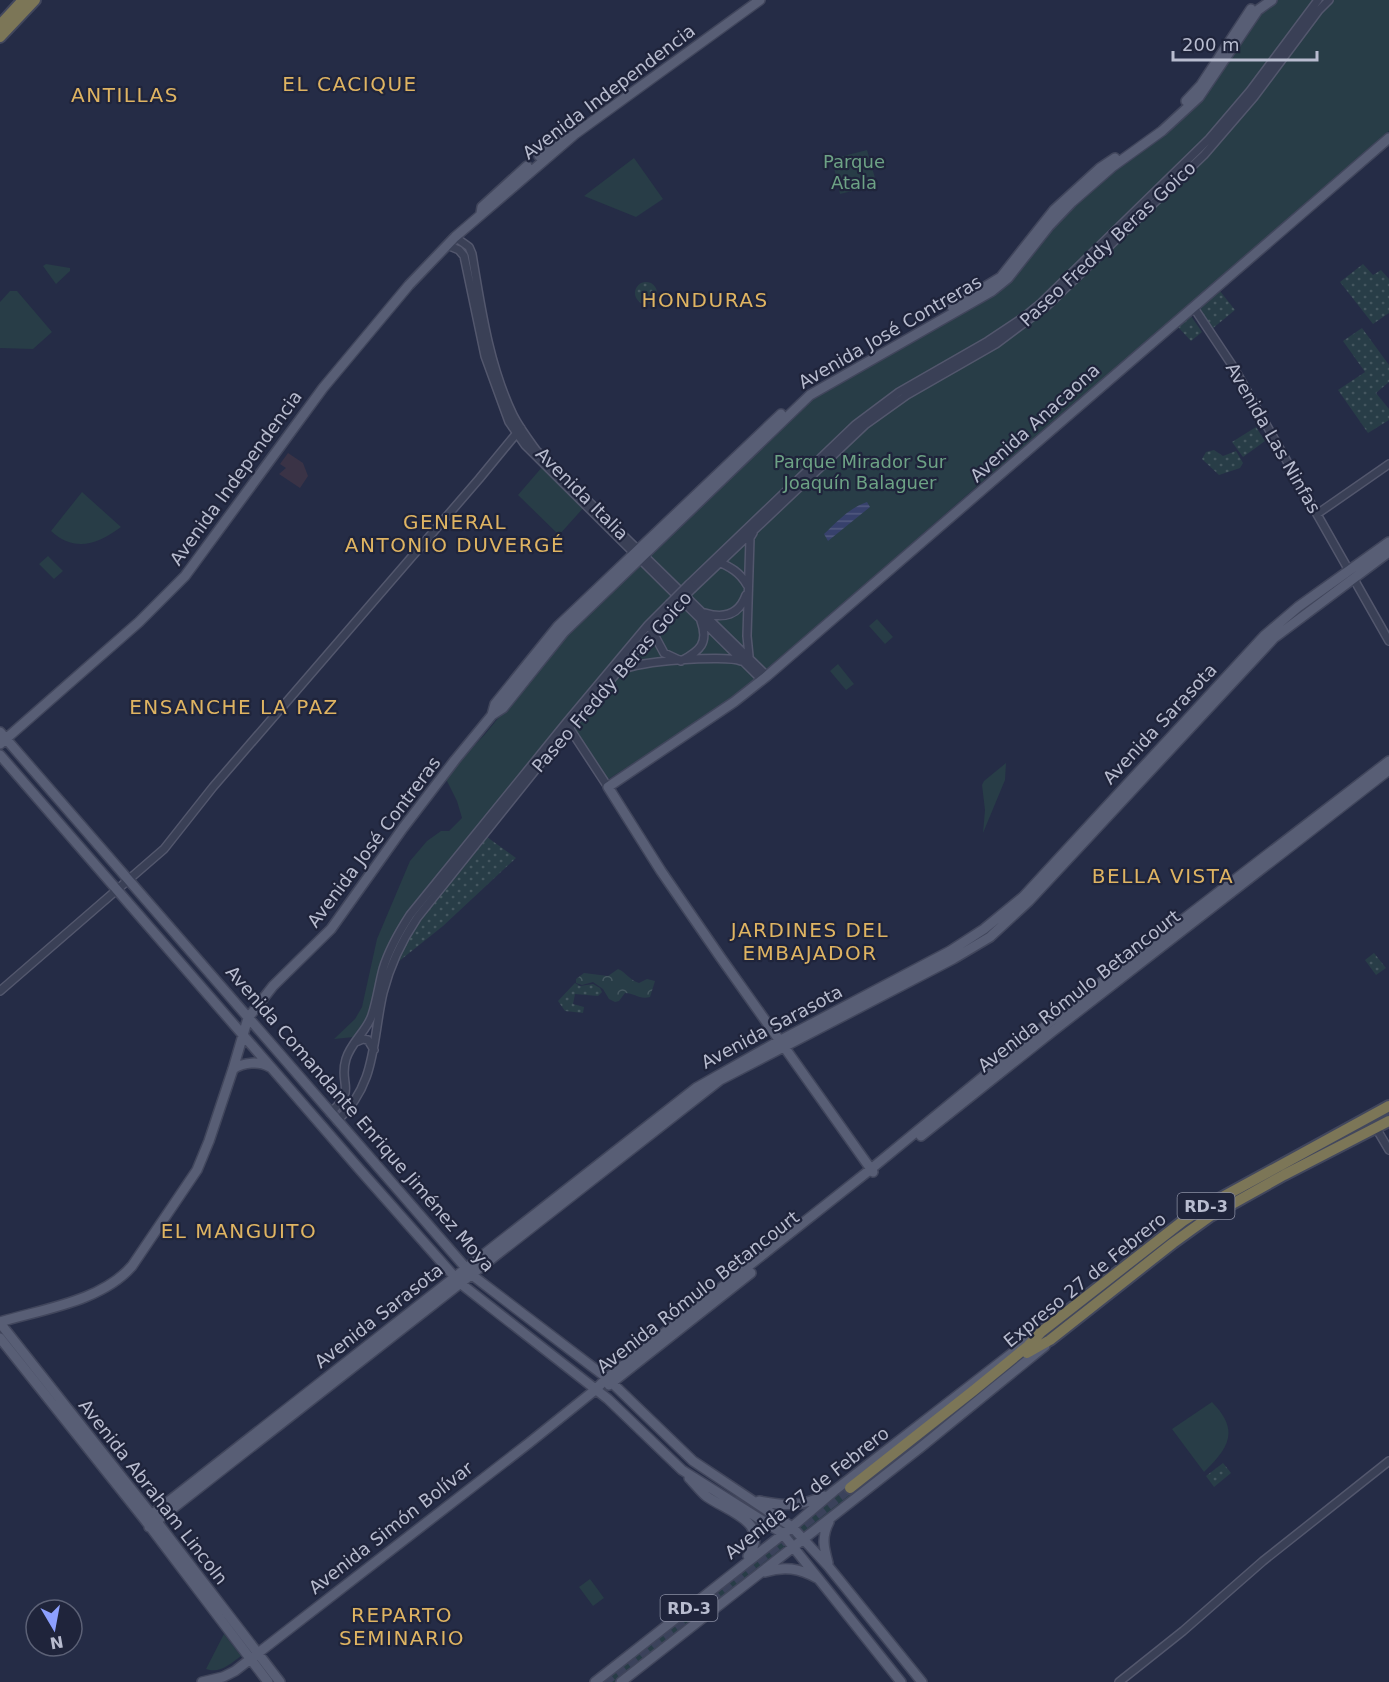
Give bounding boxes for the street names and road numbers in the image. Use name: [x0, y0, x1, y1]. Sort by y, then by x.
street label: Avenida Independencia: [518, 20, 699, 163]
street label: Paseo Freddy Beras Goico: [1016, 157, 1200, 331]
street label: Avenida José Contreras: [794, 270, 985, 393]
street label: Avenida Anacaona: [966, 359, 1104, 486]
street label: Avenida Las Ninfas: [1222, 359, 1325, 517]
street label: Avenida Independencia: [165, 386, 306, 569]
street label: Avenida Italia: [532, 443, 633, 544]
street label: Paseo Freddy Beras Goico: [527, 587, 696, 776]
street label: Avenida Sarasota: [1098, 659, 1221, 788]
street label: Avenida José Contreras: [303, 752, 445, 931]
street label: Avenida Rómulo Betancourt: [973, 905, 1184, 1076]
street label: Avenida Comandante Enrique Jiménez Moya: [222, 961, 499, 1276]
street label: Avenida Sarasota: [698, 980, 846, 1073]
road number: RD-3: [1178, 1193, 1234, 1219]
street label: Avenida Rómulo Betancourt: [592, 1206, 803, 1377]
street label: Expreso 27 de Febrero: [999, 1208, 1170, 1351]
street label: Avenida Sarasota: [310, 1259, 447, 1372]
street label: Avenida Abraham Lincoln: [75, 1395, 232, 1588]
street label: Avenida 27 de Febrero: [720, 1422, 893, 1563]
street label: Avenida Simón Bolívar: [305, 1457, 477, 1598]
road number: RD-3: [660, 1595, 718, 1621]

